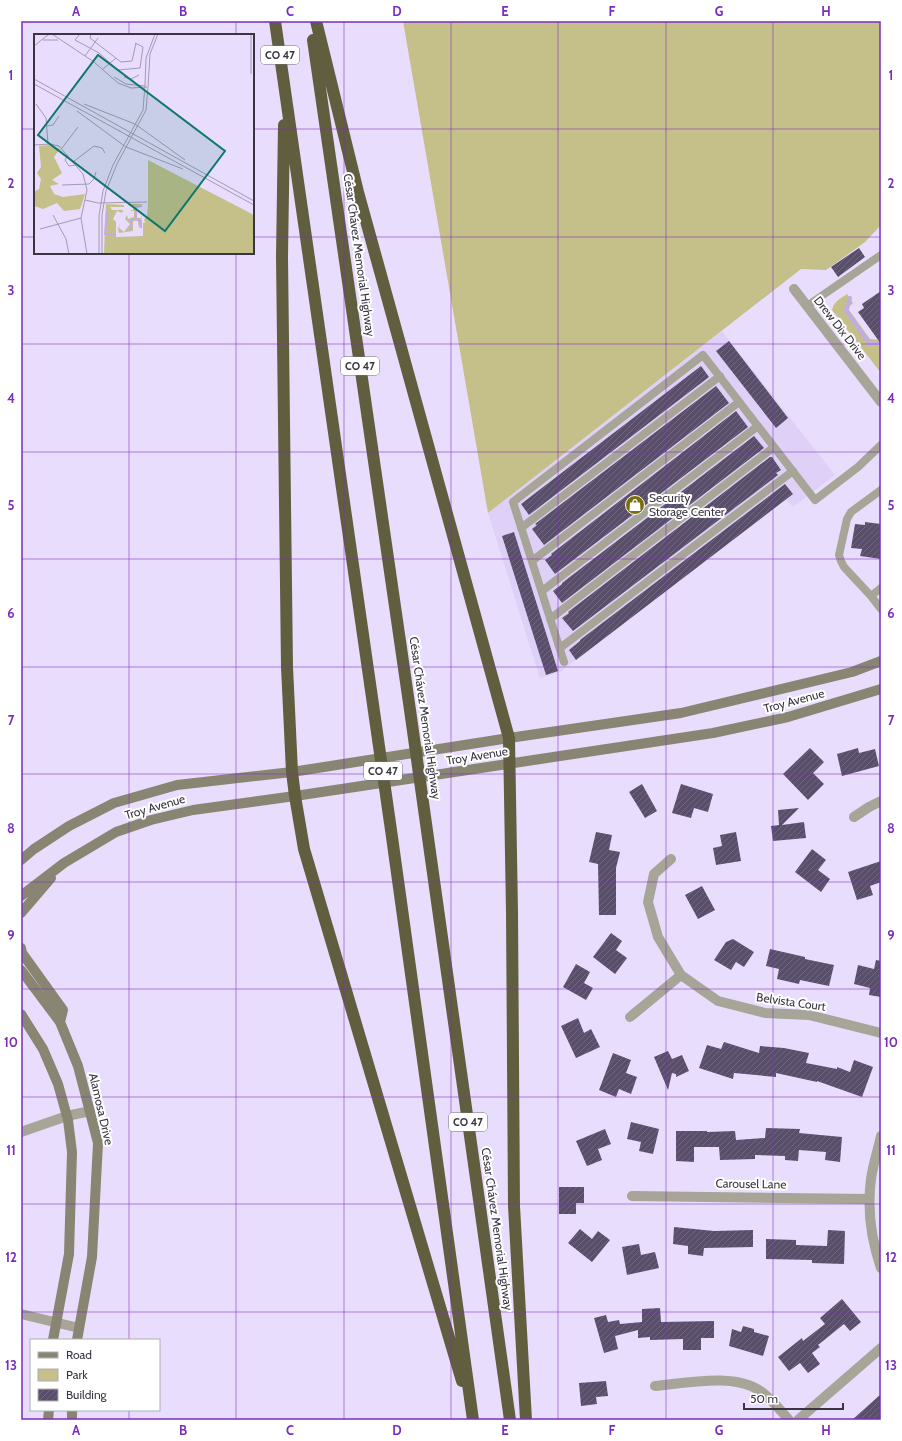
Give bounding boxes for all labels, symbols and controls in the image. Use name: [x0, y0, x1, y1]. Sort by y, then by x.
text: A: [72, 3, 81, 19]
text: B: [179, 3, 187, 19]
text: C: [286, 3, 294, 19]
text: D: [392, 3, 402, 19]
text: E: [501, 3, 509, 19]
text: F: [609, 3, 616, 19]
text: G: [715, 3, 724, 19]
text: H: [821, 3, 831, 19]
inset map: [34, 34, 254, 254]
road number: CO 47: [261, 46, 299, 64]
text: 1: [9, 67, 13, 83]
text: 1: [889, 67, 893, 83]
street label: César Chávez Memorial Highway: [341, 173, 378, 337]
text: 2: [8, 175, 15, 191]
text: 2: [888, 175, 895, 191]
text: 3: [7, 282, 15, 298]
text: 3: [887, 282, 895, 298]
street label: Drew Dix Drive: [811, 293, 870, 362]
road number: CO 47: [341, 357, 379, 375]
text: 4: [7, 390, 15, 406]
text: 4: [887, 390, 895, 406]
place label: Security Storage Center: [649, 490, 725, 519]
shop icon: Security Storage Center: [624, 494, 646, 516]
text: 5: [8, 497, 15, 513]
text: 5: [888, 497, 895, 513]
text: 6: [7, 605, 15, 621]
text: 6: [887, 605, 895, 621]
street label: César Chávez Memorial Highway: [407, 636, 444, 800]
street label: Troy Avenue: [762, 685, 826, 716]
text: 7: [8, 712, 15, 728]
text: 7: [888, 712, 895, 728]
street label: Troy Avenue: [445, 743, 509, 768]
road number: CO 47: [364, 762, 402, 780]
street label: Troy Avenue: [123, 791, 187, 822]
text: 8: [7, 820, 15, 836]
text: 8: [887, 820, 895, 836]
text: 9: [7, 927, 15, 943]
text: 9: [887, 927, 895, 943]
street label: Belvista Court: [755, 989, 827, 1014]
text: 10: [4, 1034, 18, 1050]
text: 10: [884, 1034, 898, 1050]
street label: Alamosa Drive: [86, 1071, 117, 1146]
road number: CO 47: [449, 1113, 487, 1131]
text: 11: [6, 1142, 16, 1158]
text: 11: [886, 1142, 896, 1158]
street label: César Chávez Memorial Highway: [479, 1147, 516, 1311]
street label: Carousel Lane: [715, 1175, 787, 1192]
text: 12: [5, 1249, 17, 1265]
text: 12: [885, 1249, 897, 1265]
legend: [30, 1339, 160, 1411]
text: Road: [66, 1347, 92, 1362]
text: 13: [5, 1357, 17, 1373]
text: 13: [885, 1357, 897, 1373]
text: Park: [66, 1367, 88, 1382]
scale bar: [744, 1385, 843, 1411]
text: Building: [66, 1387, 108, 1402]
text: 50 m: [750, 1391, 778, 1406]
text: A: [72, 1422, 81, 1438]
text: B: [179, 1422, 187, 1438]
text: C: [286, 1422, 294, 1438]
text: D: [392, 1422, 402, 1438]
text: E: [501, 1422, 509, 1438]
text: F: [609, 1422, 616, 1438]
text: G: [715, 1422, 724, 1438]
text: H: [821, 1422, 831, 1438]

